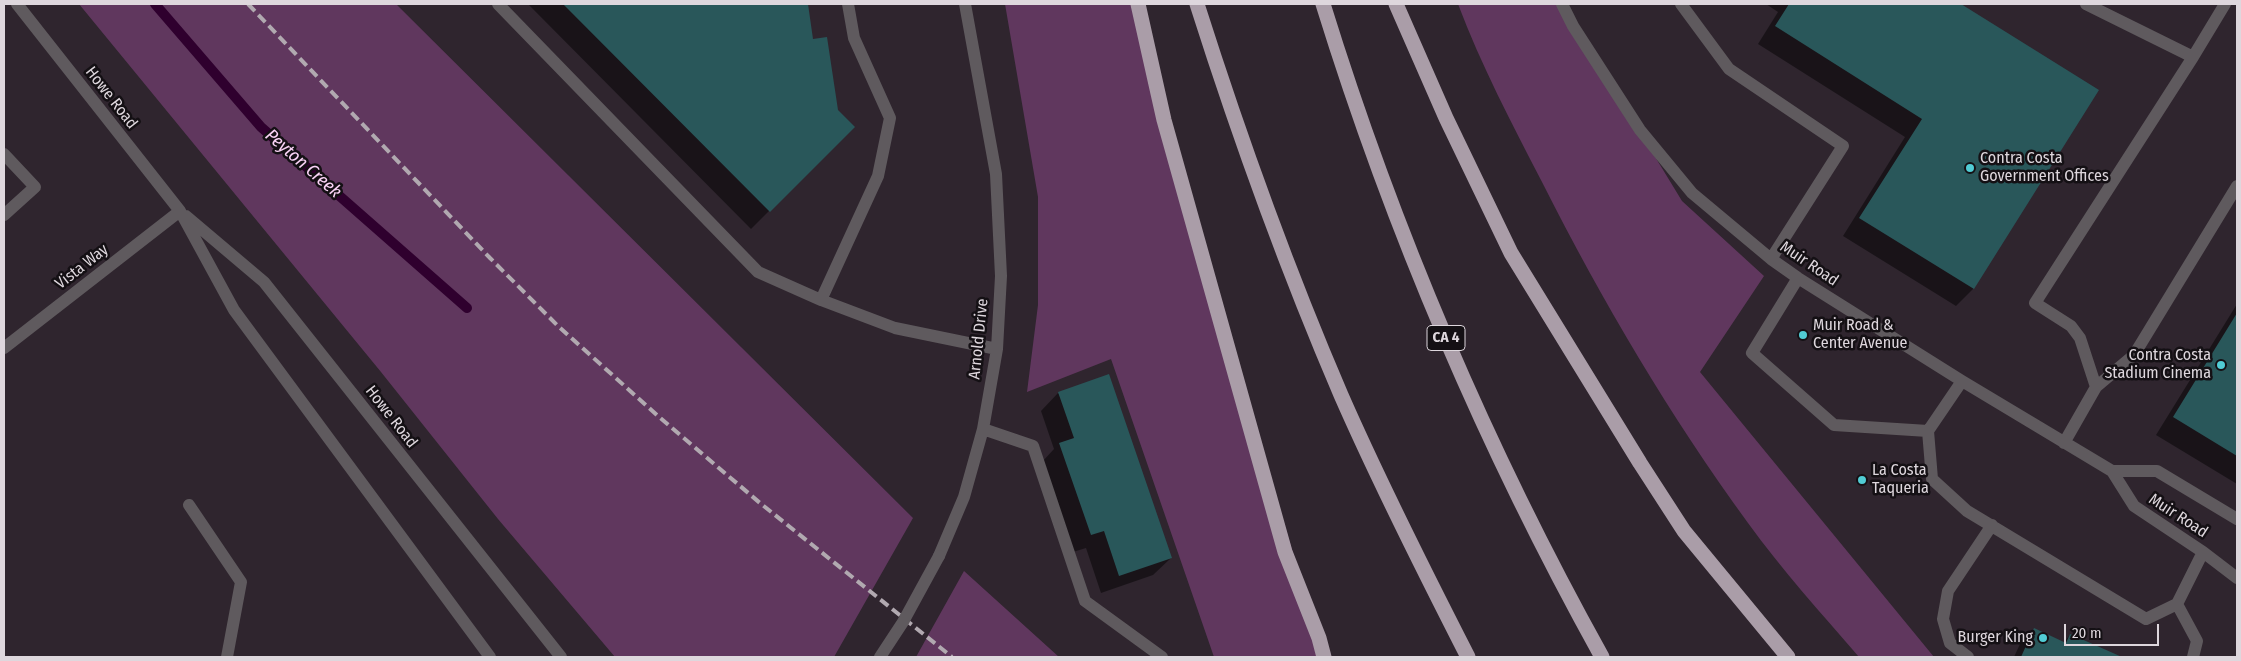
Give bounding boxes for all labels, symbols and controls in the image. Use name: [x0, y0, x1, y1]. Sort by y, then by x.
street label: Howe Road: [81, 63, 141, 133]
water label: Peyton Creek: [260, 125, 346, 203]
place label: Contra Costa Government Offices: [1980, 149, 2109, 187]
marker: Contra Costa Government Offices: [1964, 162, 1976, 174]
street label: Muir Road: [1776, 238, 1842, 290]
street label: Vista Way: [52, 240, 112, 294]
street label: Arnold Drive: [965, 298, 993, 380]
place label: Muir Road & Center Avenue: [1813, 316, 1907, 354]
road number: CA 4: [1427, 326, 1465, 350]
marker: Muir Road & Center Avenue: [1797, 329, 1809, 341]
place label: Contra Costa Stadium Cinema: [2104, 346, 2211, 384]
marker: Contra Costa Stadium Cinema: [2215, 359, 2227, 371]
street label: Howe Road: [361, 382, 421, 452]
place label: La Costa Taqueria: [1872, 461, 1929, 499]
marker: La Costa Taqueria: [1856, 474, 1868, 486]
street label: Muir Road: [2145, 490, 2211, 542]
scale bar: [2066, 614, 2161, 646]
text: 20 m: [2072, 624, 2102, 642]
place label: Burger King: [1958, 628, 2033, 648]
marker: Burger King: [2037, 632, 2049, 644]

